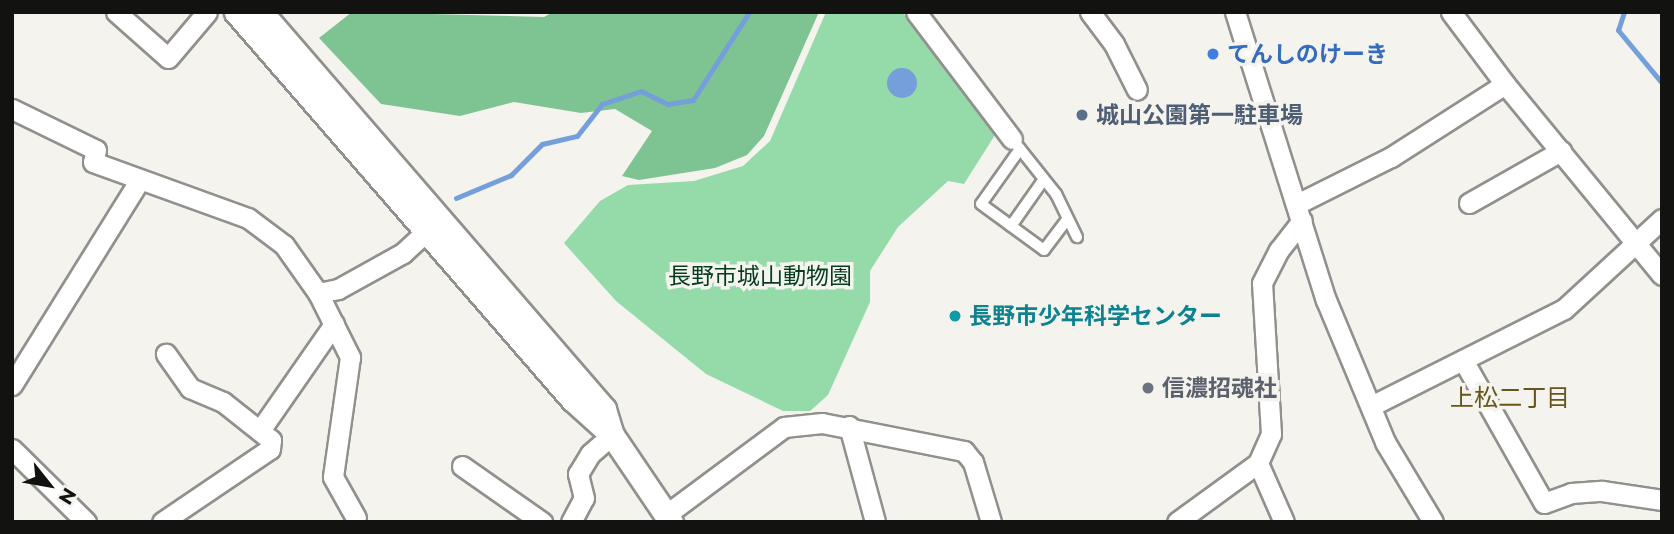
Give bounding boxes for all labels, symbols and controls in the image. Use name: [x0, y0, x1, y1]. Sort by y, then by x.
place label: てんしのけーき: [1227, 40, 1388, 68]
marker: てんしのけーき: [1205, 46, 1221, 62]
place label: 城山公園第一駐車場: [1096, 101, 1303, 129]
marker: 城山公園第一駐車場: [1074, 107, 1090, 123]
park label: 長野市城山動物園: [668, 262, 852, 290]
place label: 長野市少年科学センター: [969, 302, 1222, 330]
marker: 長野市少年科学センター: [947, 308, 963, 324]
place label: 信濃招魂社: [1162, 374, 1277, 402]
marker: 信濃招魂社: [1140, 380, 1156, 396]
district label: 上松二丁目: [1450, 384, 1570, 412]
north arrow: [14, 450, 84, 520]
text: N: [54, 484, 81, 509]

